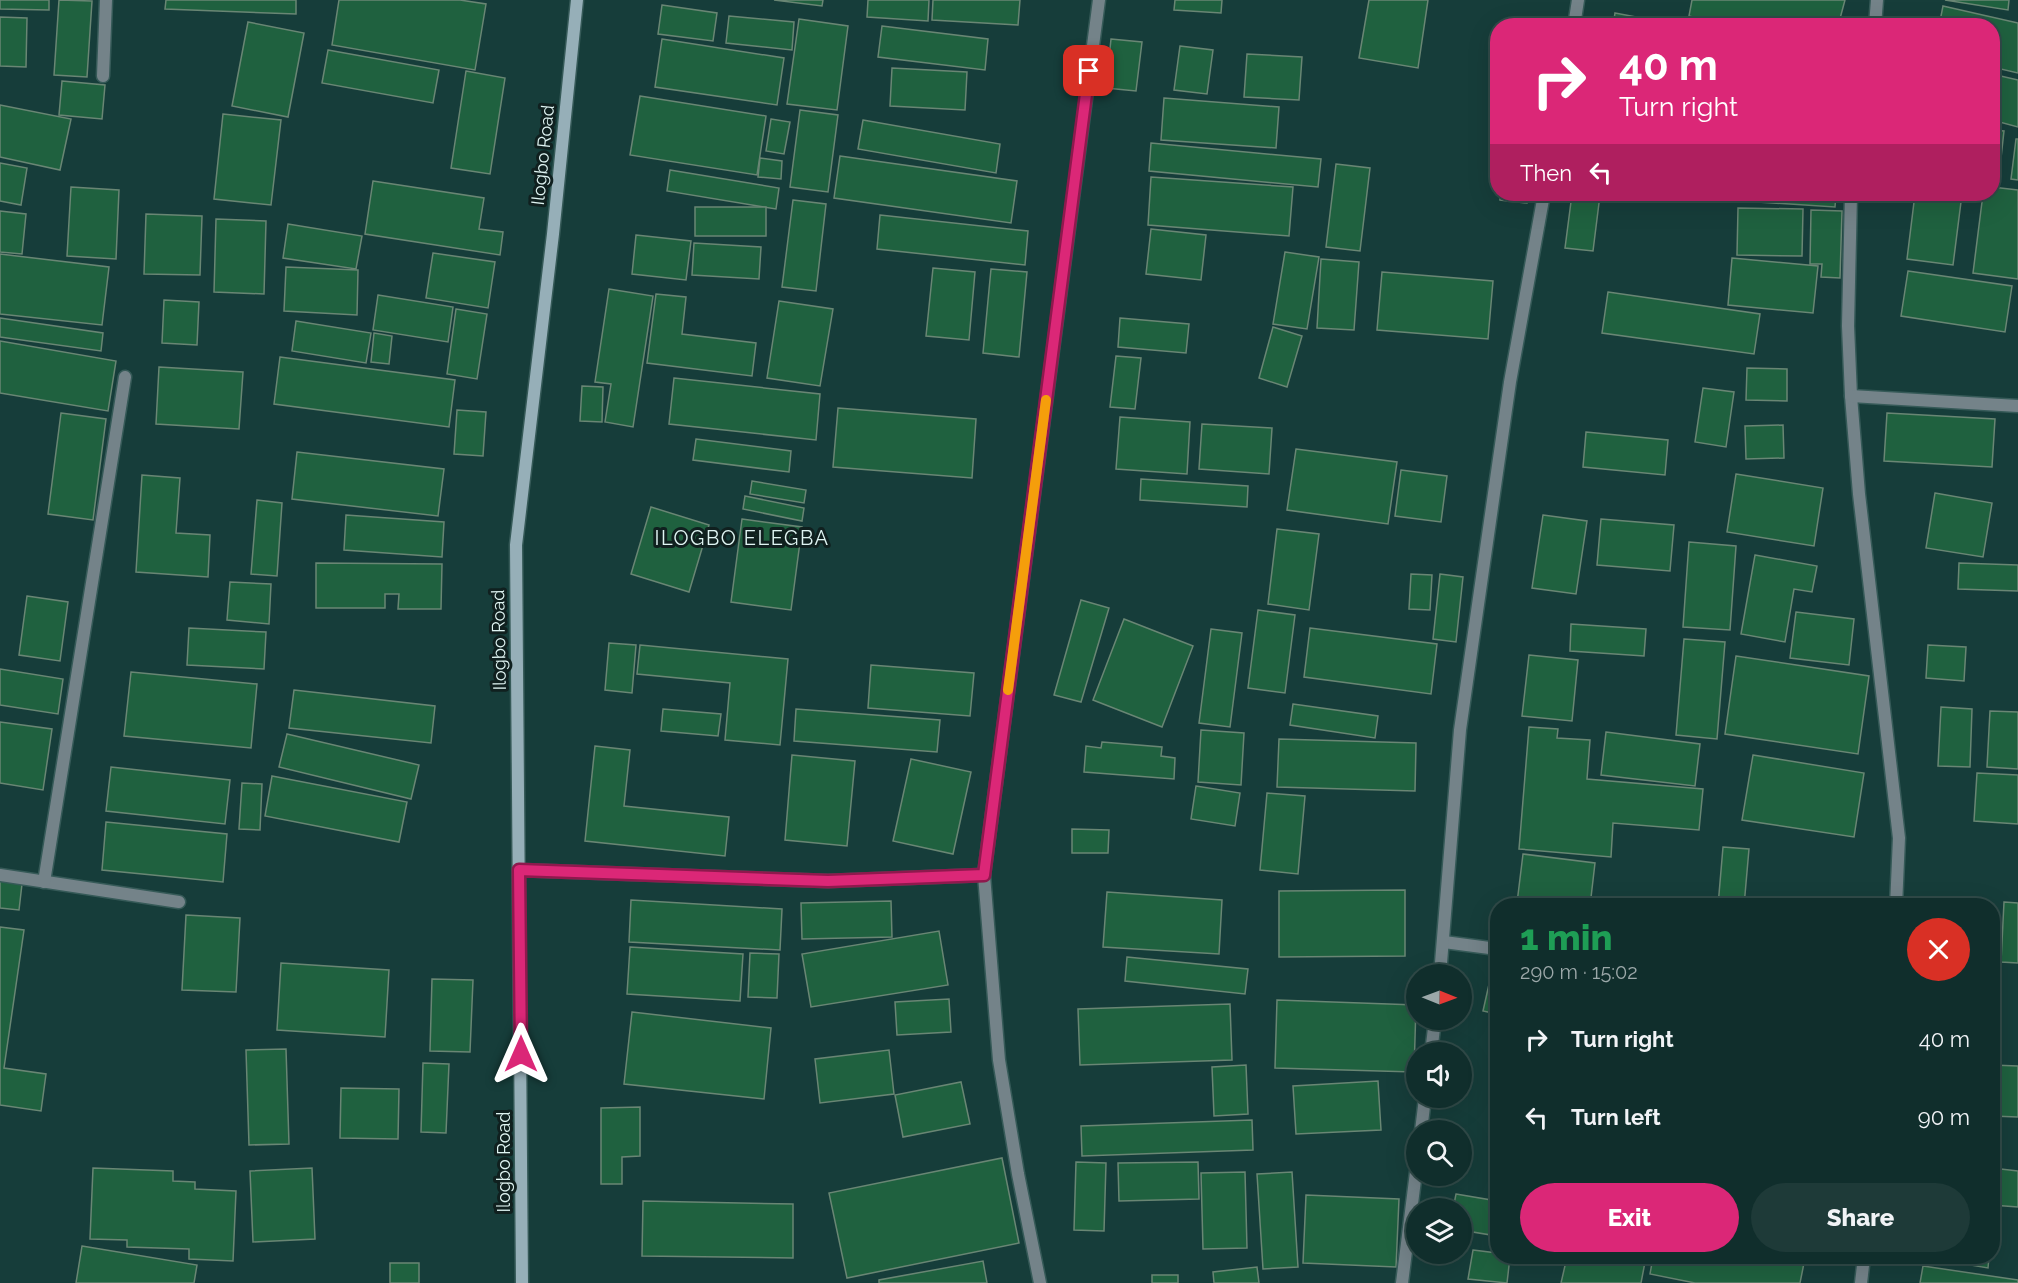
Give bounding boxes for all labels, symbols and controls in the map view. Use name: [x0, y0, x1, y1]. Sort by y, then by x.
text: 40 m: [1619, 41, 1718, 90]
icon: right: [1520, 42, 1598, 120]
pin: [1063, 45, 1114, 96]
icon: arrive: [1072, 54, 1105, 87]
text: Turn right: [1619, 91, 1738, 122]
street label: Ilogbo Road: [527, 104, 558, 206]
icon: left: [1584, 156, 1617, 189]
text: Then: [1520, 160, 1572, 186]
district label: ILOGBO ELEGBA: [655, 526, 829, 550]
street label: Ilogbo Road: [487, 589, 510, 691]
text: 1 min: [1520, 916, 1612, 958]
button: close: [1907, 918, 1970, 981]
text: 290 m · 15:02: [1520, 960, 1638, 984]
north arrow: [1406, 964, 1472, 1030]
map controls: [1406, 964, 1472, 1264]
position arrow: [489, 1022, 553, 1086]
icon: right: [1520, 1023, 1553, 1056]
text: Turn right: [1571, 1026, 1674, 1052]
text: 40 m: [1919, 1026, 1970, 1052]
button: sound: [1406, 1042, 1472, 1108]
icon: left: [1520, 1101, 1553, 1134]
text: Turn left: [1571, 1104, 1661, 1130]
text: 90 m: [1918, 1104, 1970, 1130]
street label: Ilogbo Road: [493, 1112, 514, 1212]
button: search: [1406, 1120, 1472, 1186]
button: Exit: [1520, 1183, 1739, 1252]
button: Share: [1751, 1183, 1970, 1252]
button: layers: [1406, 1198, 1472, 1264]

